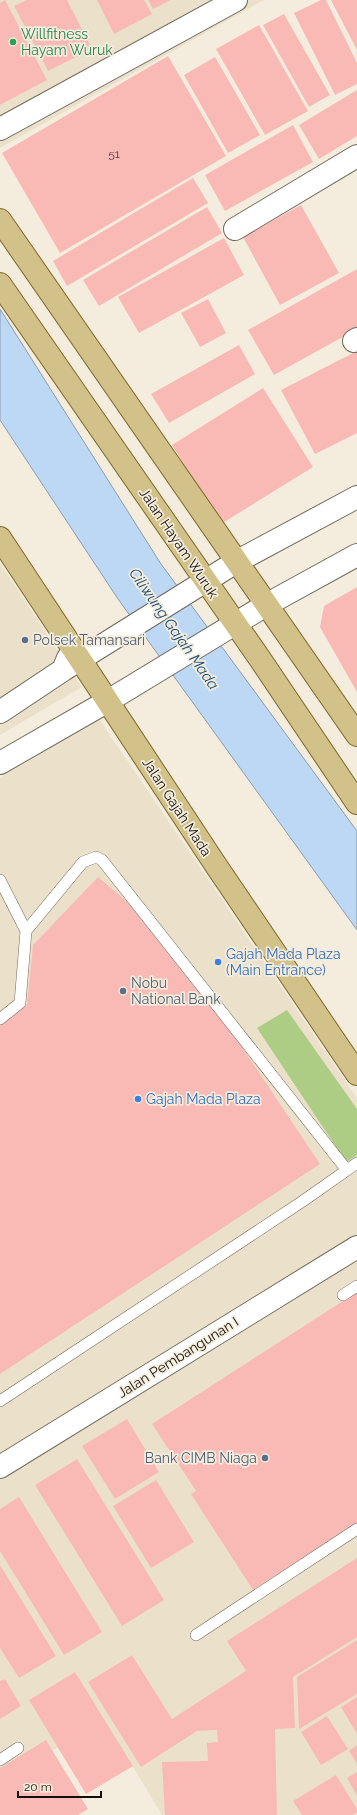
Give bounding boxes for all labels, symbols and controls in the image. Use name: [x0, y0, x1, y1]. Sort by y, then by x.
place label: Willfitness Hayam Wuruk: [21, 26, 113, 58]
marker: Willfitness Hayam Wuruk: [8, 37, 18, 47]
house number: 51: [108, 147, 120, 161]
street label: Jalan Hayam Wuruk: [136, 485, 222, 601]
water label: Ciliwung Gajah Mada: [125, 565, 223, 693]
place label: Polsek Tamansari: [33, 632, 145, 648]
marker: Polsek Tamansari: [20, 635, 30, 645]
street label: Jalan Gajah Mada: [139, 755, 215, 859]
place label: Gajah Mada Plaza (Main Entrance): [226, 946, 341, 978]
marker: Gajah Mada Plaza (Main Entrance): [213, 957, 223, 967]
place label: Nobu National Bank: [131, 975, 221, 1007]
marker: Nobu National Bank: [118, 986, 128, 996]
place label: Gajah Mada Plaza: [146, 1091, 261, 1107]
marker: Gajah Mada Plaza: [133, 1094, 143, 1104]
street label: Jalan Pembangunan I: [115, 1313, 241, 1401]
place label: Bank CIMB Niaga: [145, 1450, 257, 1466]
marker: Bank CIMB Niaga: [260, 1453, 270, 1463]
scale bar: [18, 1773, 101, 1799]
text: 20 m: [24, 1780, 52, 1794]

